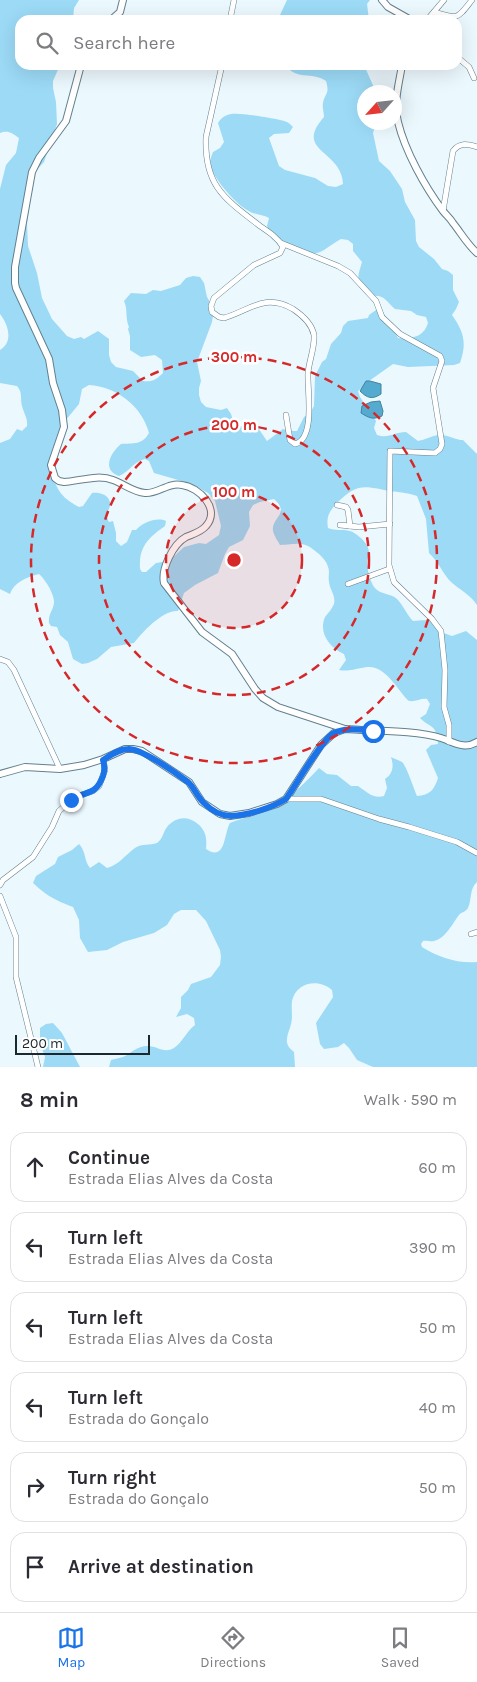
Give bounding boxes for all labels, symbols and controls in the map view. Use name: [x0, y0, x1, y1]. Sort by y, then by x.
search box: [15, 15, 462, 70]
icon: search: [33, 29, 61, 57]
text: Search here: [73, 32, 175, 54]
north arrow: [357, 85, 402, 130]
text: 300 m: [211, 348, 257, 366]
text: 200 m: [211, 416, 257, 434]
text: 100 m: [213, 483, 255, 501]
centre of rings: [225, 551, 243, 569]
route start: [362, 720, 385, 743]
route end: [60, 789, 83, 812]
scale bar: [15, 1032, 150, 1055]
text: 200 m: [22, 1035, 63, 1052]
text: 8 min: [20, 1088, 79, 1112]
text: Walk · 590 m: [364, 1090, 457, 1109]
text: Continue: [68, 1147, 150, 1169]
icon: ahead: [21, 1153, 49, 1181]
text: 60 m: [419, 1158, 456, 1177]
text: Estrada Elias Alves da Costa: [68, 1169, 273, 1188]
text: Turn left: [68, 1227, 143, 1249]
icon: left: [21, 1233, 49, 1261]
text: 390 m: [409, 1238, 456, 1257]
text: Estrada Elias Alves da Costa: [68, 1249, 273, 1268]
text: Turn left: [68, 1307, 143, 1329]
icon: left: [21, 1313, 49, 1341]
text: 50 m: [419, 1318, 456, 1337]
text: Estrada Elias Alves da Costa: [68, 1329, 273, 1348]
text: Turn left: [68, 1387, 143, 1409]
icon: left: [21, 1393, 49, 1421]
text: 40 m: [419, 1398, 456, 1417]
text: Estrada do Gonçalo: [68, 1409, 209, 1428]
text: Turn right: [68, 1467, 157, 1489]
icon: right: [21, 1473, 49, 1501]
text: 50 m: [419, 1478, 456, 1497]
text: Estrada do Gonçalo: [68, 1489, 209, 1508]
icon: arrive: [21, 1553, 49, 1581]
text: Arrive at destination: [68, 1556, 254, 1578]
tab: Map: [57, 1624, 85, 1671]
tab: Directions: [200, 1624, 266, 1671]
tab: Saved: [381, 1624, 420, 1671]

